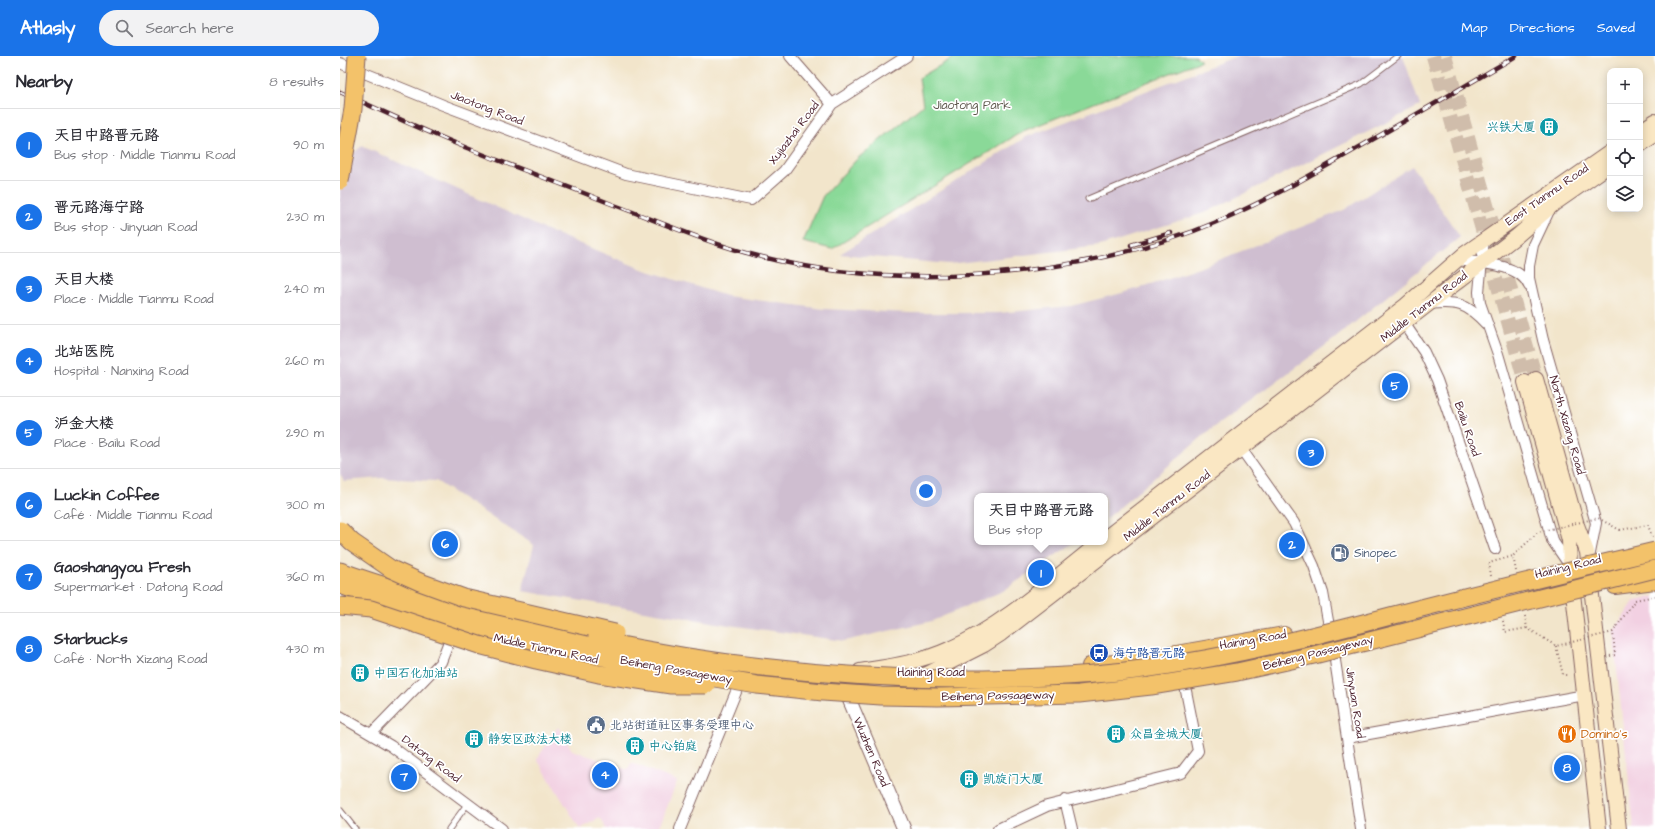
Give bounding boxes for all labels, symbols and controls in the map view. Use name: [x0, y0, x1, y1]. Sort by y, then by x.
search box: [99, 10, 379, 46]
text: Atlasly: [20, 15, 75, 42]
icon: search: [113, 17, 135, 39]
text: Search here: [145, 18, 234, 39]
text: Map: [1461, 18, 1488, 38]
text: Directions: [1510, 18, 1575, 38]
text: Saved: [1597, 18, 1635, 38]
map controls: [1607, 68, 1643, 212]
button: +: [1607, 68, 1643, 104]
text: Nearby: [16, 70, 73, 94]
text: 8 results: [269, 73, 324, 91]
street label: Jiaotong Road: [448, 86, 526, 131]
park label: Jiaotong Park: [933, 97, 1011, 115]
street label: Xujiazhai Road: [764, 98, 824, 168]
button: −: [1607, 104, 1643, 140]
building icon: 兴铁大厦: [1538, 116, 1560, 138]
place label: 兴铁大厦: [1487, 119, 1535, 136]
text: 天目中路晋元路: [54, 125, 159, 146]
text: 1: [28, 136, 30, 154]
text: 90 m: [293, 136, 324, 154]
button: locate: [1607, 140, 1643, 176]
text: Bus stop · Middle Tianmu Road: [54, 146, 235, 164]
street label: East Tianmu Road: [1502, 160, 1592, 230]
button: layers: [1607, 176, 1643, 212]
text: 晋元路海宁路: [54, 197, 144, 218]
text: 2: [25, 208, 33, 226]
text: 230 m: [286, 208, 324, 226]
text: Bus stop · Jinyuan Road: [54, 218, 197, 236]
street label: Middle Tianmu Road: [1377, 268, 1471, 346]
text: 天目大楼: [54, 269, 114, 290]
text: 3: [26, 280, 32, 298]
text: 240 m: [284, 280, 324, 298]
text: Place · Middle Tianmu Road: [54, 290, 214, 308]
text: 北站医院: [54, 341, 114, 362]
text: 4: [25, 352, 33, 370]
text: 260 m: [285, 352, 324, 370]
text: Hospital · Nanxing Road: [54, 362, 189, 380]
pin: 5: [1382, 371, 1408, 401]
street label: North Xizang Road: [1544, 374, 1589, 477]
street label: Bailu Road: [1450, 399, 1484, 459]
text: 沪金大楼: [54, 413, 114, 434]
text: 5: [24, 424, 34, 442]
text: 290 m: [286, 424, 324, 442]
text: Place · Bailu Road: [54, 434, 160, 452]
pin: 3: [1298, 438, 1324, 468]
street label: Middle Tianmu Road: [1120, 467, 1214, 545]
your location: [916, 481, 936, 501]
text: Luckin Coffee: [54, 485, 160, 506]
popup: [974, 493, 1108, 545]
text: 6: [25, 496, 33, 514]
text: 300 m: [286, 496, 324, 514]
text: 天目中路晋元路: [988, 500, 1094, 521]
text: Café · Middle Tianmu Road: [54, 506, 212, 524]
text: Bus stop: [988, 521, 1042, 539]
pin: 6: [432, 529, 458, 559]
pin: 2: [1279, 530, 1305, 560]
fuel station icon: Sinopec: [1329, 542, 1351, 564]
place label: Sinopec: [1354, 545, 1397, 562]
street label: Haining Road: [1533, 551, 1603, 584]
text: Gaoshangyou Fresh: [54, 557, 190, 578]
pin: 1: [1028, 558, 1054, 588]
text: 7: [25, 568, 33, 586]
text: 360 m: [286, 568, 324, 586]
text: Supermarket · Datong Road: [54, 578, 223, 596]
street label: Haining Road: [1218, 626, 1288, 655]
text: Starbucks: [54, 629, 128, 650]
street label: Middle Tianmu Road: [492, 630, 600, 668]
street label: Beiheng Passageway: [1261, 631, 1376, 676]
text: 8: [25, 640, 33, 658]
text: 430 m: [285, 640, 324, 658]
bus stop icon: 海宁路晋元路: [1088, 642, 1110, 664]
place label: 海宁路晋元路: [1113, 645, 1185, 662]
text: Café · North Xizang Road: [54, 650, 207, 668]
street label: Beiheng Passageway: [619, 652, 734, 689]
building icon: 中国石化加油站: [349, 662, 371, 684]
street label: Haining Road: [897, 664, 965, 682]
place label: 中国石化加油站: [374, 665, 458, 682]
street label: Jinyuan Road: [1340, 666, 1369, 740]
street label: Beiheng Passageway: [941, 687, 1055, 706]
public building icon: 北站街道社区事务受理中心: [585, 714, 607, 736]
street label: Wuzhen Road: [849, 715, 893, 789]
place label: 北站街道社区事务受理中心: [610, 717, 754, 734]
building icon: 众昌金城大厦: [1105, 723, 1127, 745]
restaurant icon: Domino's: [1556, 723, 1578, 745]
place label: 众昌金城大厦: [1130, 726, 1202, 743]
place label: Domino's: [1581, 726, 1627, 743]
building icon: 静安区政法大楼: [463, 728, 485, 750]
street label: Datong Road: [397, 731, 464, 788]
place label: 静安区政法大楼: [488, 731, 572, 748]
building icon: 中心铂庭: [624, 735, 646, 757]
place label: 中心铂庭: [649, 738, 697, 755]
pin: 8: [1554, 753, 1580, 783]
pin: 4: [592, 760, 618, 790]
pin: 7: [391, 762, 417, 792]
building icon: 凯旋门大厦: [958, 768, 980, 790]
place label: 凯旋门大厦: [983, 771, 1043, 788]

